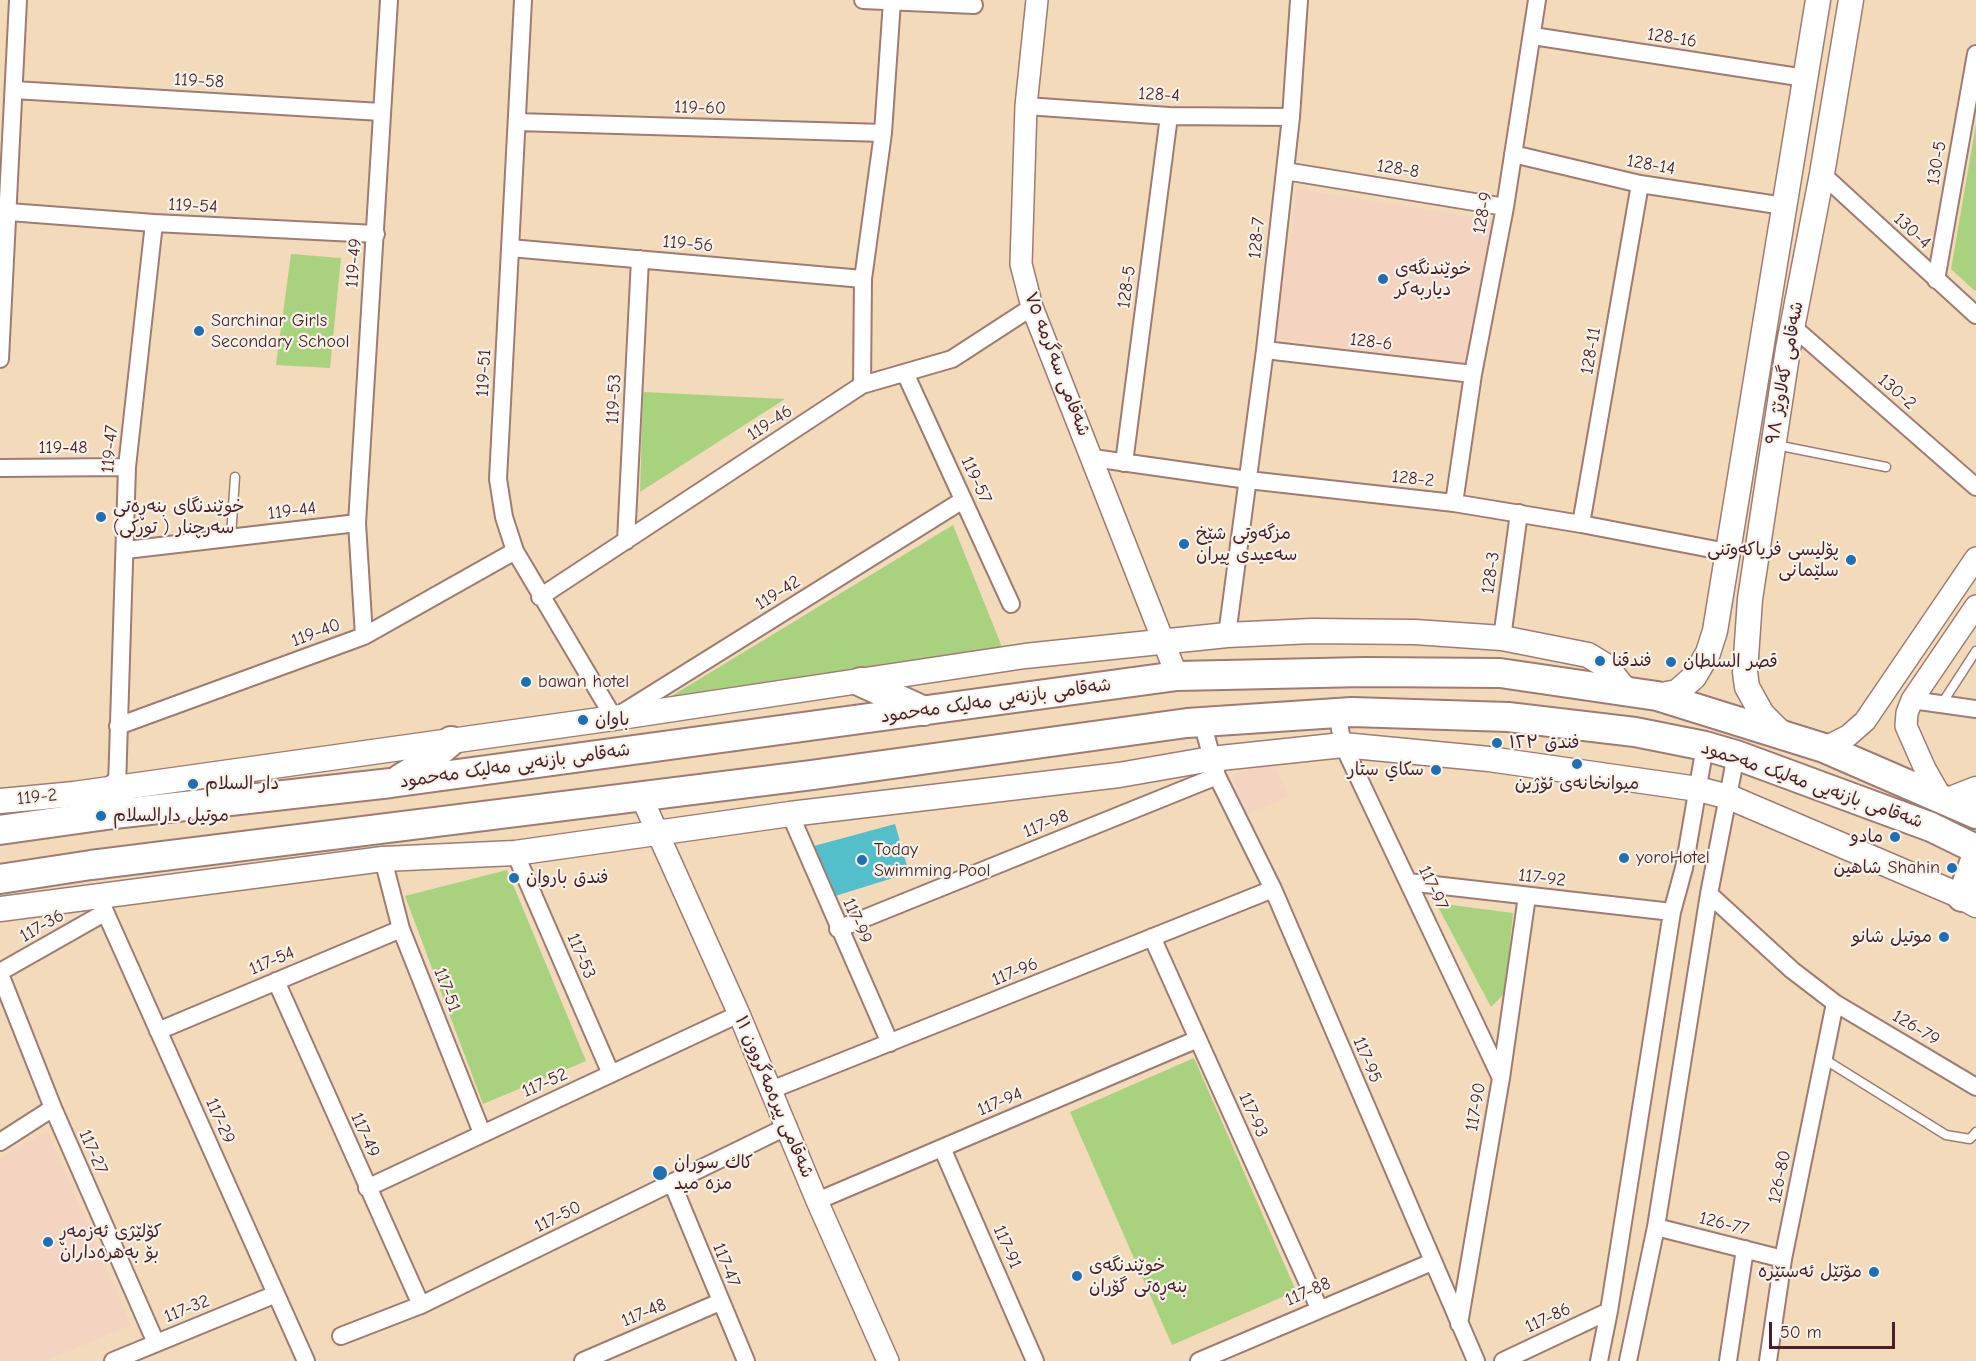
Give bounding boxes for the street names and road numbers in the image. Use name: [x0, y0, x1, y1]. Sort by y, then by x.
street label: 128-16: [1646, 23, 1698, 53]
street label: 119-58: [173, 69, 225, 93]
street label: 128-4: [1138, 83, 1180, 107]
street label: 119-60: [674, 96, 726, 120]
street label: 130-5: [1923, 139, 1951, 187]
street label: 128-14: [1625, 150, 1677, 180]
street label: 128-8: [1375, 155, 1421, 183]
street label: 128-9: [1469, 190, 1497, 236]
street label: 119-54: [168, 194, 218, 218]
street label: 130-4: [1889, 208, 1935, 254]
street label: 128-7: [1244, 216, 1270, 260]
street label: 119-56: [662, 231, 714, 257]
street label: 119-49: [342, 238, 366, 288]
street label: 128-5: [1113, 264, 1141, 310]
street label: شەقامی سەگرمە ٧٥: [1020, 289, 1094, 439]
street label: شەقامی گەلاوێژ ٩٨: [1762, 300, 1808, 446]
street label: 128-11: [1576, 326, 1606, 376]
street label: 128-6: [1348, 329, 1394, 355]
street label: 119-51: [472, 349, 496, 397]
street label: 130-2: [1873, 369, 1921, 415]
street label: 119-53: [602, 374, 626, 424]
street label: 119-46: [743, 400, 797, 446]
street label: 119-47: [97, 424, 123, 474]
street label: 119-48: [38, 437, 88, 459]
street label: 119-57: [956, 453, 996, 507]
street label: 128-2: [1391, 466, 1435, 492]
street label: 119-44: [267, 497, 317, 525]
street label: 128-3: [1477, 551, 1505, 595]
street label: 119-42: [751, 571, 805, 615]
street label: 119-40: [288, 614, 344, 652]
street label: شەقامی بازنەیی مەلیک مەحمود: [879, 674, 1113, 728]
street label: شەقامی بازنەیی مەلیک مەحمود: [1698, 737, 1926, 833]
street label: شەقامی بازنەیی مەلیک مەحمود: [398, 739, 632, 793]
street label: 119-2: [16, 784, 58, 810]
street label: 117-98: [1020, 805, 1072, 843]
street label: 117-97: [1413, 862, 1453, 914]
street label: 117-92: [1517, 864, 1567, 892]
street label: 117-99: [837, 895, 877, 947]
street label: 117-36: [16, 905, 68, 947]
street label: 117-53: [562, 930, 600, 982]
street label: 117-54: [246, 942, 298, 980]
street label: 117-96: [989, 953, 1041, 991]
street label: 117-51: [429, 965, 465, 1015]
street label: 126-79: [1888, 1005, 1944, 1051]
street label: شەقامی پیرەمەگروون ١١: [730, 1013, 818, 1181]
street label: 117-95: [1348, 1034, 1386, 1086]
street label: 117-52: [519, 1063, 571, 1103]
street label: 117-90: [1461, 1081, 1491, 1133]
street label: 117-94: [974, 1083, 1026, 1121]
street label: 117-93: [1234, 1089, 1272, 1141]
street label: 117-29: [200, 1095, 240, 1147]
street label: 117-49: [346, 1109, 384, 1161]
street label: 117-27: [74, 1126, 112, 1178]
street label: 126-80: [1764, 1148, 1796, 1206]
street label: 117-50: [531, 1196, 585, 1238]
street label: 126-77: [1697, 1207, 1751, 1241]
street label: 117-91: [988, 1222, 1026, 1272]
street label: 117-47: [707, 1240, 745, 1290]
street label: 117-88: [1282, 1273, 1334, 1311]
street label: 117-32: [161, 1290, 213, 1328]
street label: 117-48: [618, 1294, 670, 1332]
street label: 117-86: [1522, 1298, 1574, 1338]

